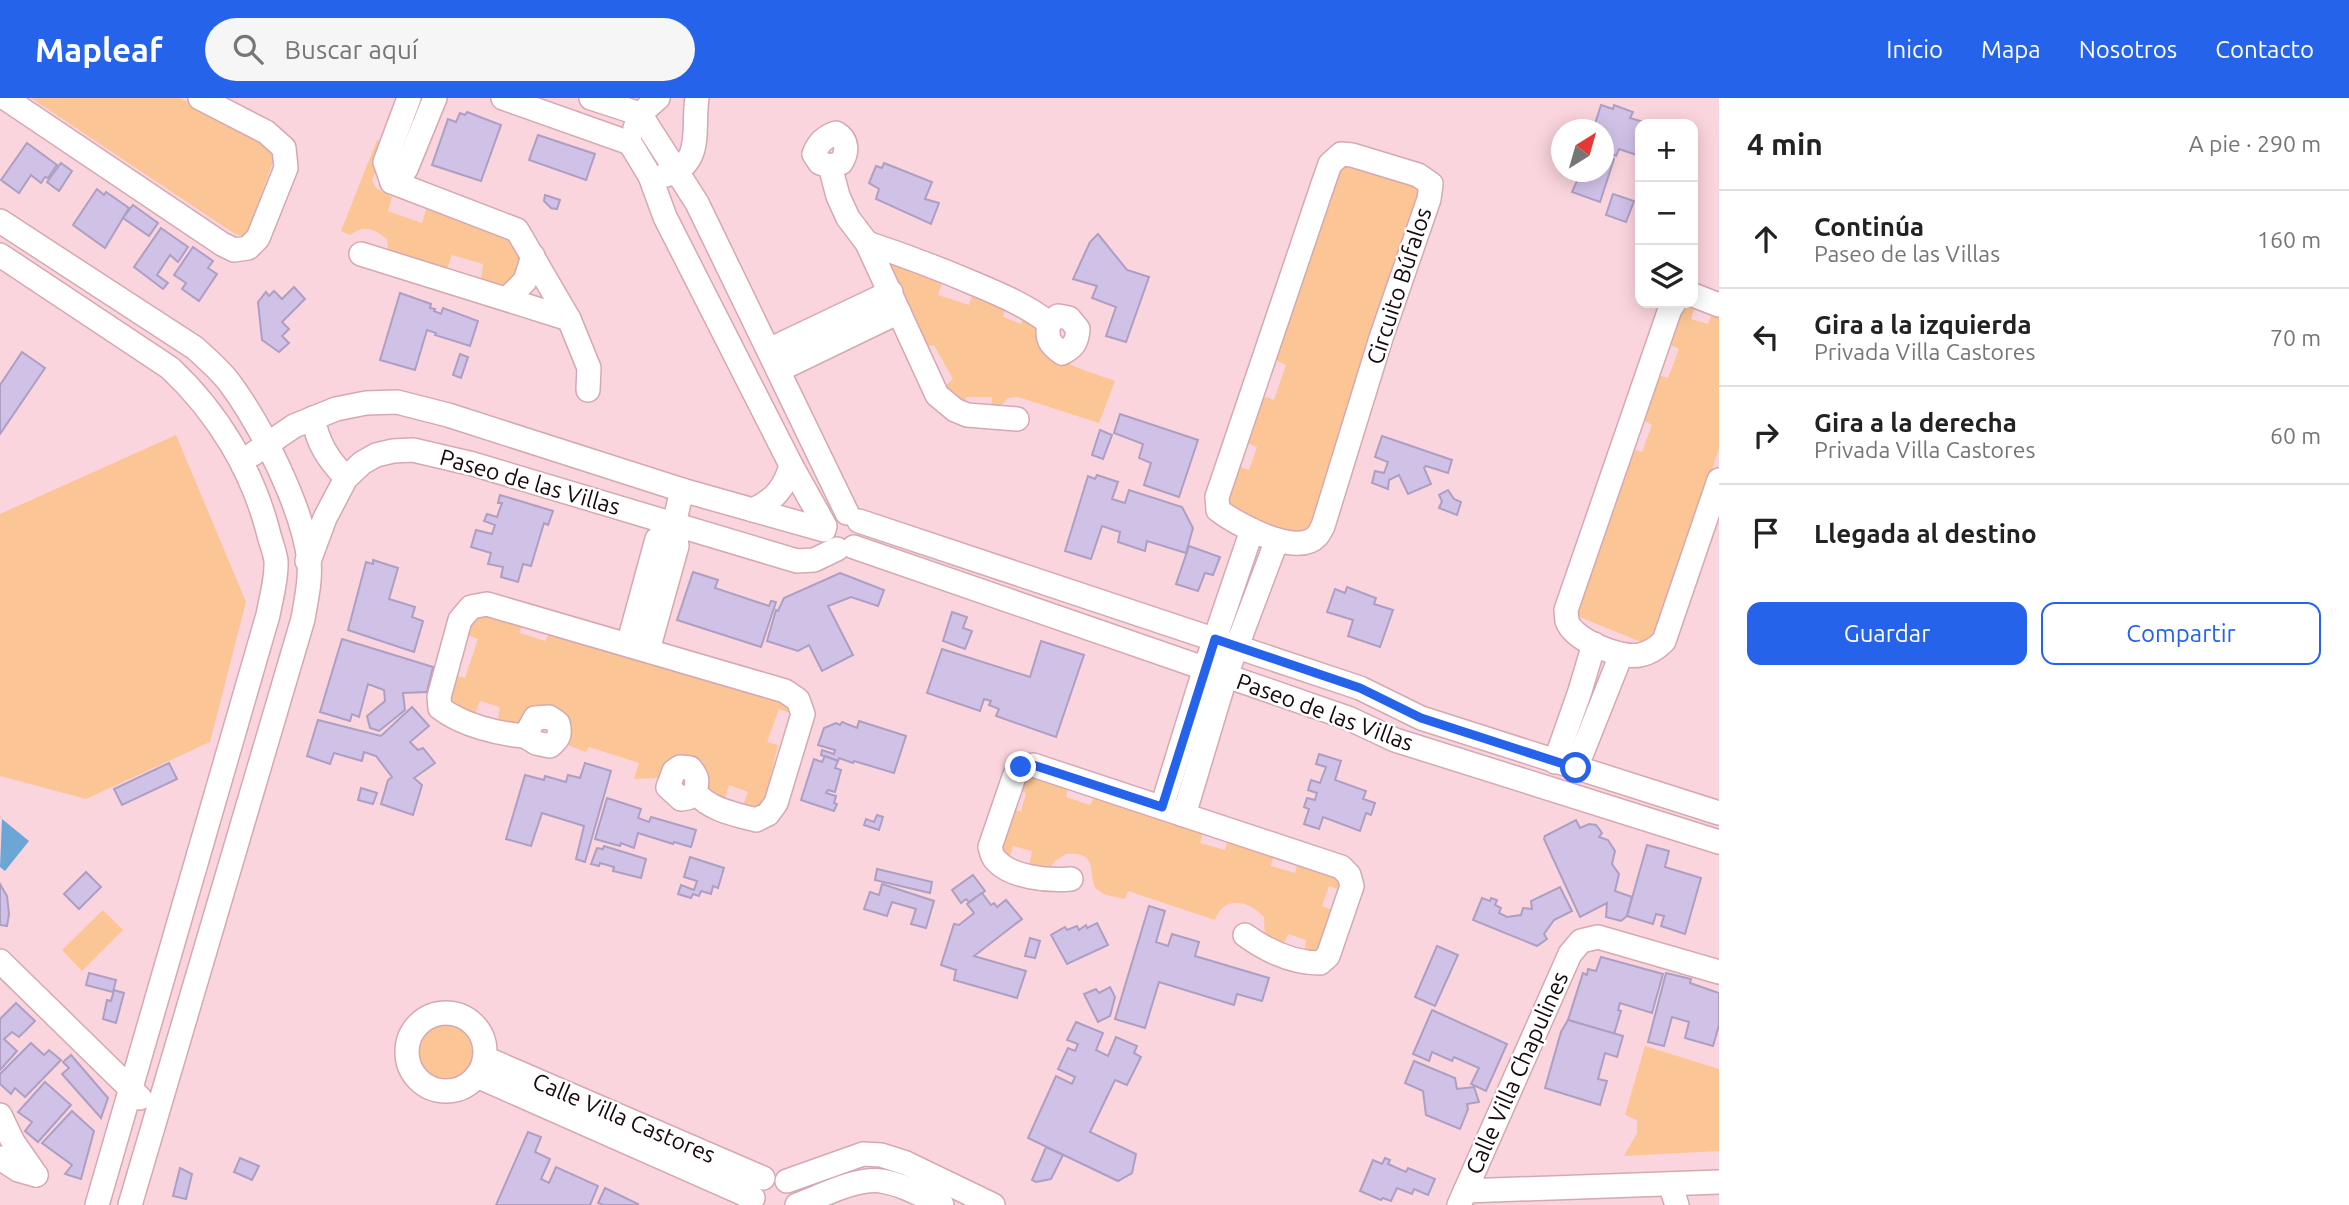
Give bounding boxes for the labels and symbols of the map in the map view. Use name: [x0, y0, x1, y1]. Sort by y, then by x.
north arrow: [1551, 119, 1614, 182]
street label: Circuito Búfalos: [1361, 204, 1436, 367]
street label: Paseo de las Villas: [437, 444, 623, 519]
street label: Paseo de las Villas: [1233, 668, 1417, 755]
route end: [1005, 751, 1036, 782]
route start: [1560, 752, 1591, 783]
street label: Calle Villa Chapulines: [1461, 968, 1573, 1178]
street label: Calle Villa Castores: [529, 1068, 719, 1167]

